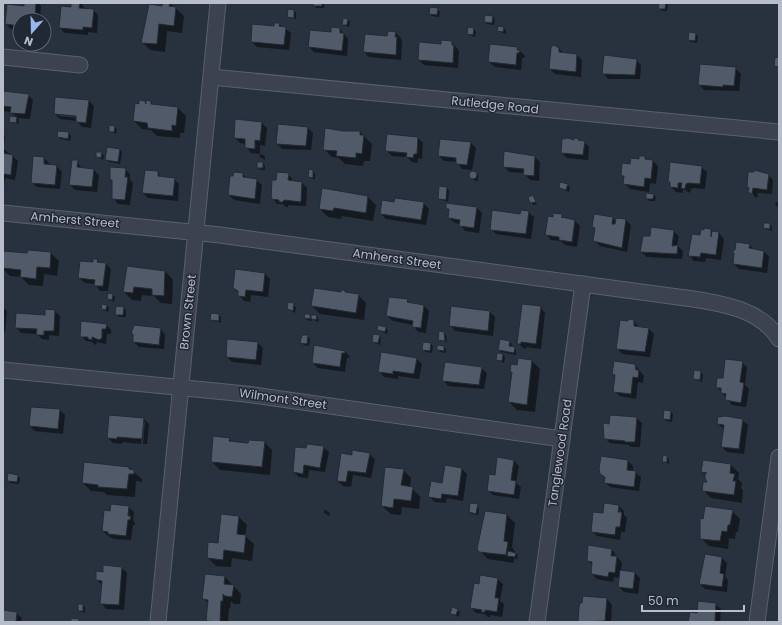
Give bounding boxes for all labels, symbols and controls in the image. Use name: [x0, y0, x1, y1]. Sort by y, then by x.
north arrow: [12, 12, 52, 52]
text: N: [22, 32, 35, 50]
street label: Rutledge Road: [450, 91, 540, 118]
street label: Amherst Street: [30, 207, 120, 232]
street label: Amherst Street: [352, 244, 442, 273]
street label: Brown Street: [175, 274, 200, 350]
street label: Wilmont Street: [238, 384, 328, 413]
street label: Tanglewood Road: [544, 398, 575, 508]
scale bar: [642, 587, 744, 613]
text: 50 m: [648, 592, 679, 609]

